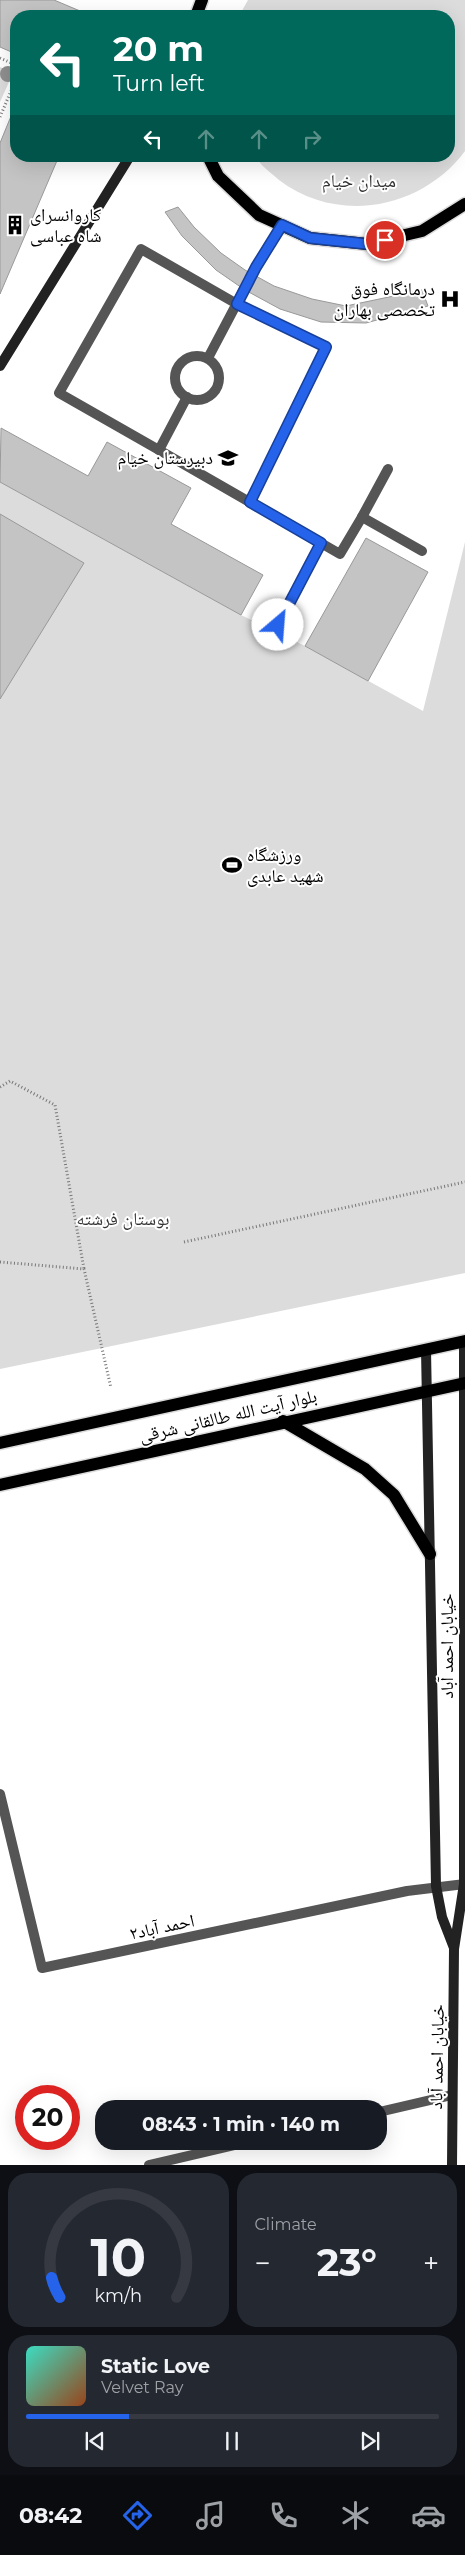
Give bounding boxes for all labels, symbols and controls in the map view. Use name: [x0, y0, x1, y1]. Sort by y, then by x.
text: 20 m: [113, 27, 204, 70]
icon: left: [30, 30, 95, 95]
text: Turn left: [113, 70, 205, 97]
icon: left: [139, 125, 167, 153]
icon: ahead: [192, 125, 220, 153]
icon: ahead: [245, 125, 273, 153]
icon: right: [298, 125, 326, 153]
park label: میدان خیام: [322, 170, 396, 193]
place label: کاروانسرای شاه عباسی: [30, 204, 102, 247]
building icon: کاروانسرای شاه عباسی: [4, 214, 26, 236]
pin: [364, 219, 406, 261]
icon: arrive: [371, 226, 399, 254]
place label: درمانگاه فوق تخصصی بهاران: [334, 278, 435, 321]
hospital icon: درمانگاه فوق تخصصی بهاران: [439, 288, 461, 310]
place label: دبیرستان خیام: [117, 447, 213, 470]
school or university icon: دبیرستان خیام: [217, 447, 239, 469]
position arrow: [251, 598, 303, 650]
place label: ورزشگاه شهید عابدی: [247, 844, 324, 887]
sports icon: ورزشگاه شهید عابدی: [221, 854, 243, 876]
park label: بوستان فرشته: [77, 1208, 169, 1230]
street label: بلوار آیت الله طالقانی شرقی: [137, 1385, 319, 1447]
street label: خیابان احمد آباد: [436, 1594, 458, 1698]
street label: احمد آباد۲: [128, 1909, 196, 1945]
street label: خیابان احمد آباد: [425, 2004, 449, 2110]
speed limit sign: 20: [15, 2085, 80, 2150]
text: 08:43 · 1 min · 140 m: [142, 2113, 340, 2136]
text: Climate: [255, 2215, 317, 2234]
text: 10: [90, 2226, 146, 2289]
text: 23°: [317, 2239, 377, 2286]
text: −: [255, 2246, 271, 2280]
text: +: [423, 2246, 439, 2280]
text: km/h: [94, 2285, 142, 2306]
text: Static Love: [101, 2355, 210, 2378]
text: Velvet Ray: [101, 2378, 183, 2397]
icon: previous: [81, 2427, 109, 2455]
icon: pause: [218, 2427, 246, 2455]
icon: next: [356, 2427, 384, 2455]
icon: directions: [120, 2498, 155, 2533]
icon: music: [193, 2498, 228, 2533]
icon: phone: [266, 2498, 301, 2533]
icon: climate: [338, 2498, 373, 2533]
icon: car: [411, 2498, 446, 2533]
text: 08:42: [19, 2502, 82, 2529]

